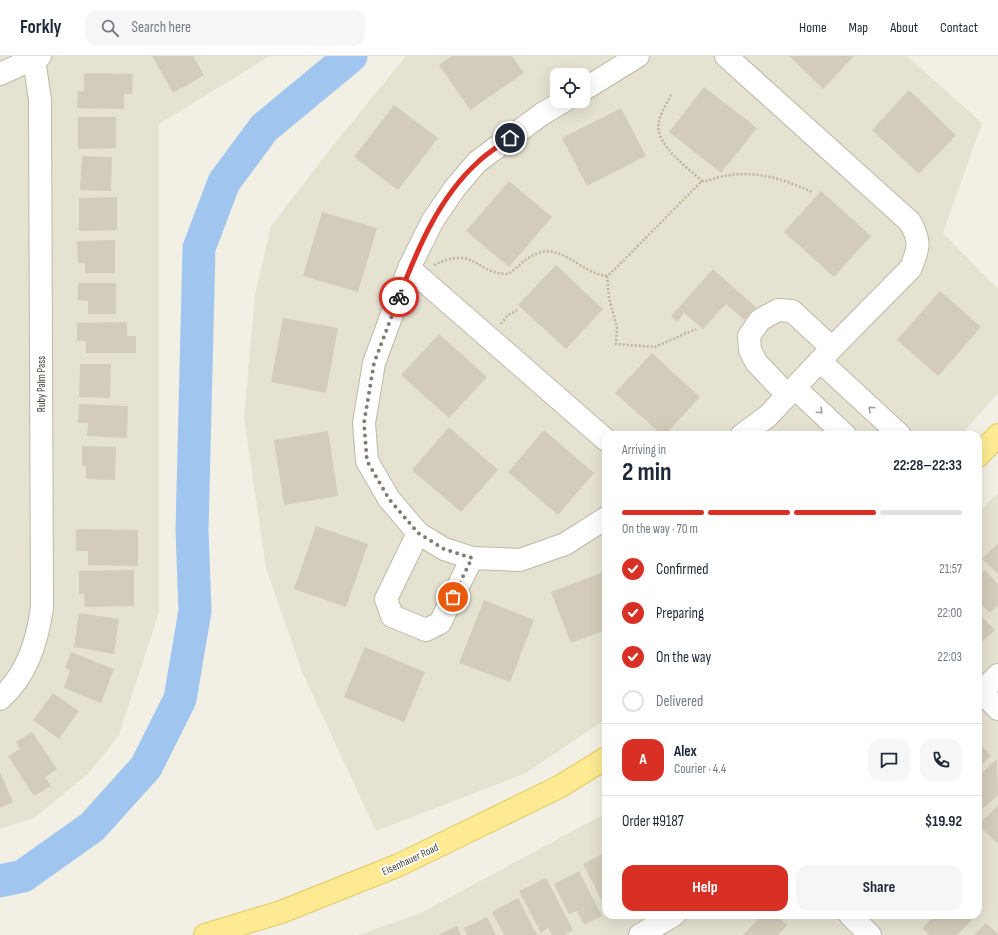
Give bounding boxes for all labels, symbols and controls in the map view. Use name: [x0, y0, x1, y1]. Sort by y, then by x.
search box: [85, 10, 365, 46]
text: Forkly: [20, 16, 61, 39]
icon: search: [99, 17, 121, 39]
text: Search here: [131, 18, 191, 37]
text: Home: [799, 19, 827, 36]
text: Map: [849, 19, 868, 36]
text: About: [890, 19, 918, 36]
text: Contact: [940, 19, 978, 36]
map controls: [550, 68, 590, 108]
button: locate: [550, 68, 590, 108]
pin: [493, 121, 527, 155]
icon: home: [499, 127, 521, 149]
courier: [379, 277, 419, 317]
icon: bike: [388, 286, 410, 308]
street label: Ruby Palm Pass: [35, 356, 48, 412]
one-way arrow: [815, 406, 823, 414]
one-way arrow: [868, 406, 876, 413]
text: Arriving in: [622, 442, 666, 458]
text: 22:28–22:33: [893, 456, 962, 475]
text: 2 min: [622, 457, 672, 488]
text: On the way · 70 m: [622, 521, 698, 537]
icon: check: [622, 558, 644, 580]
text: Confirmed: [656, 560, 709, 579]
text: 21:57: [939, 561, 962, 577]
pin: [436, 580, 470, 614]
icon: bag: [442, 586, 464, 608]
icon: check: [622, 602, 644, 624]
text: Preparing: [656, 604, 704, 623]
text: 22:00: [937, 605, 962, 621]
icon: check: [622, 646, 644, 668]
text: On the way: [656, 648, 711, 667]
text: 22:03: [938, 649, 962, 665]
text: Delivered: [656, 692, 703, 711]
button: chat: [868, 739, 910, 781]
button: phone: [920, 739, 962, 781]
text: Alex: [674, 742, 697, 761]
text: A: [639, 750, 647, 769]
text: Courier · 4.4: [674, 761, 726, 777]
text: Order #9187: [622, 812, 684, 831]
text: $19.92: [925, 812, 962, 831]
street label: Eisenhauer Road: [380, 841, 441, 878]
button: Help: [622, 865, 788, 911]
button: Share: [796, 865, 962, 911]

